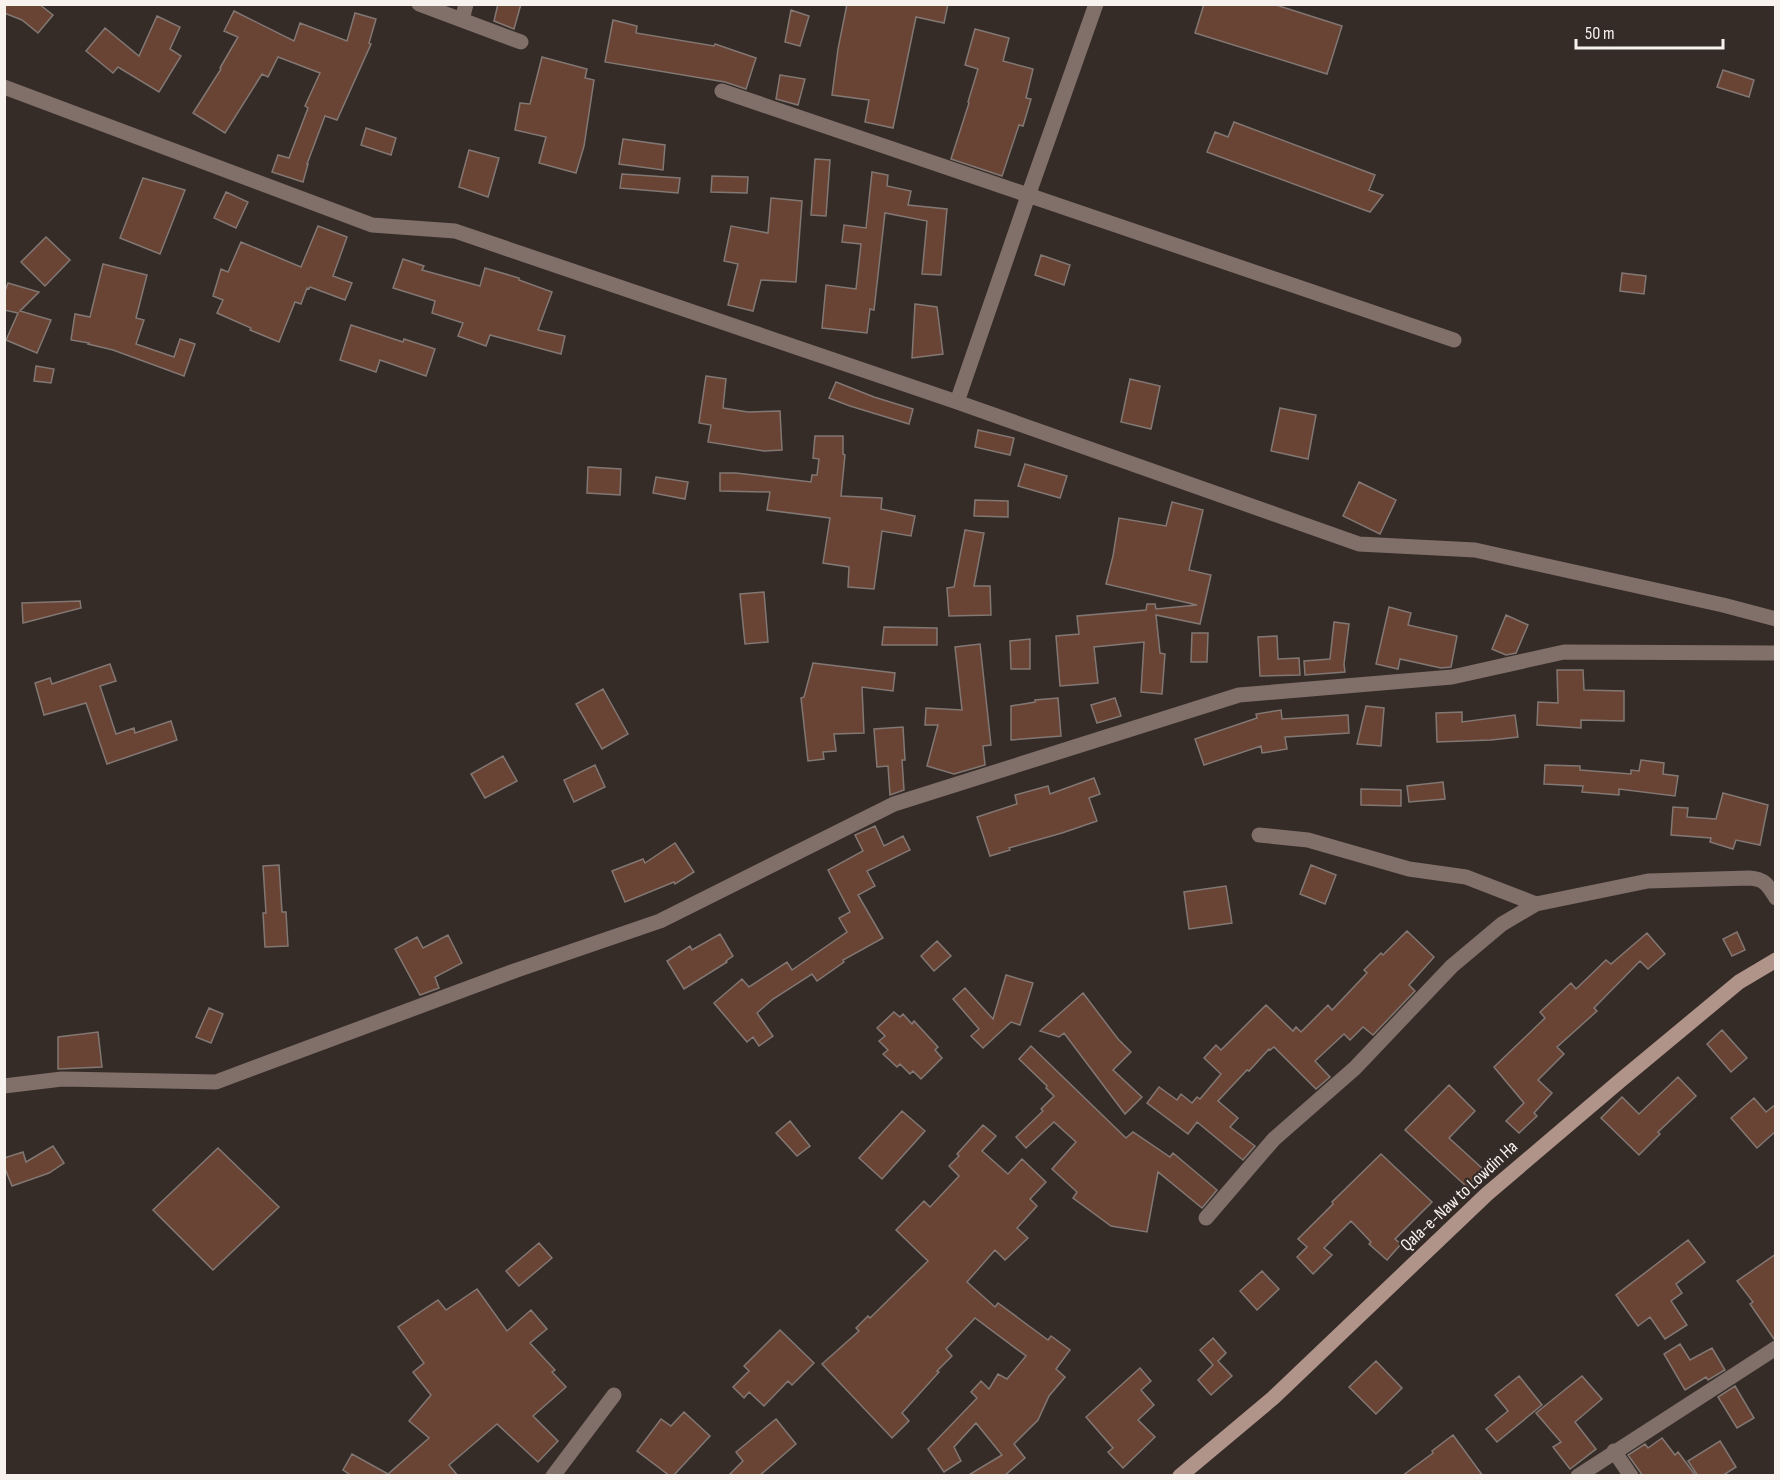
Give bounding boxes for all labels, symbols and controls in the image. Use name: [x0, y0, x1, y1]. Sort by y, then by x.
scale bar: [1576, 12, 1723, 50]
text: 50 m: [1585, 23, 1615, 44]
street label: Qala-e-Naw to Lowdin Ha: [1396, 1136, 1522, 1256]

